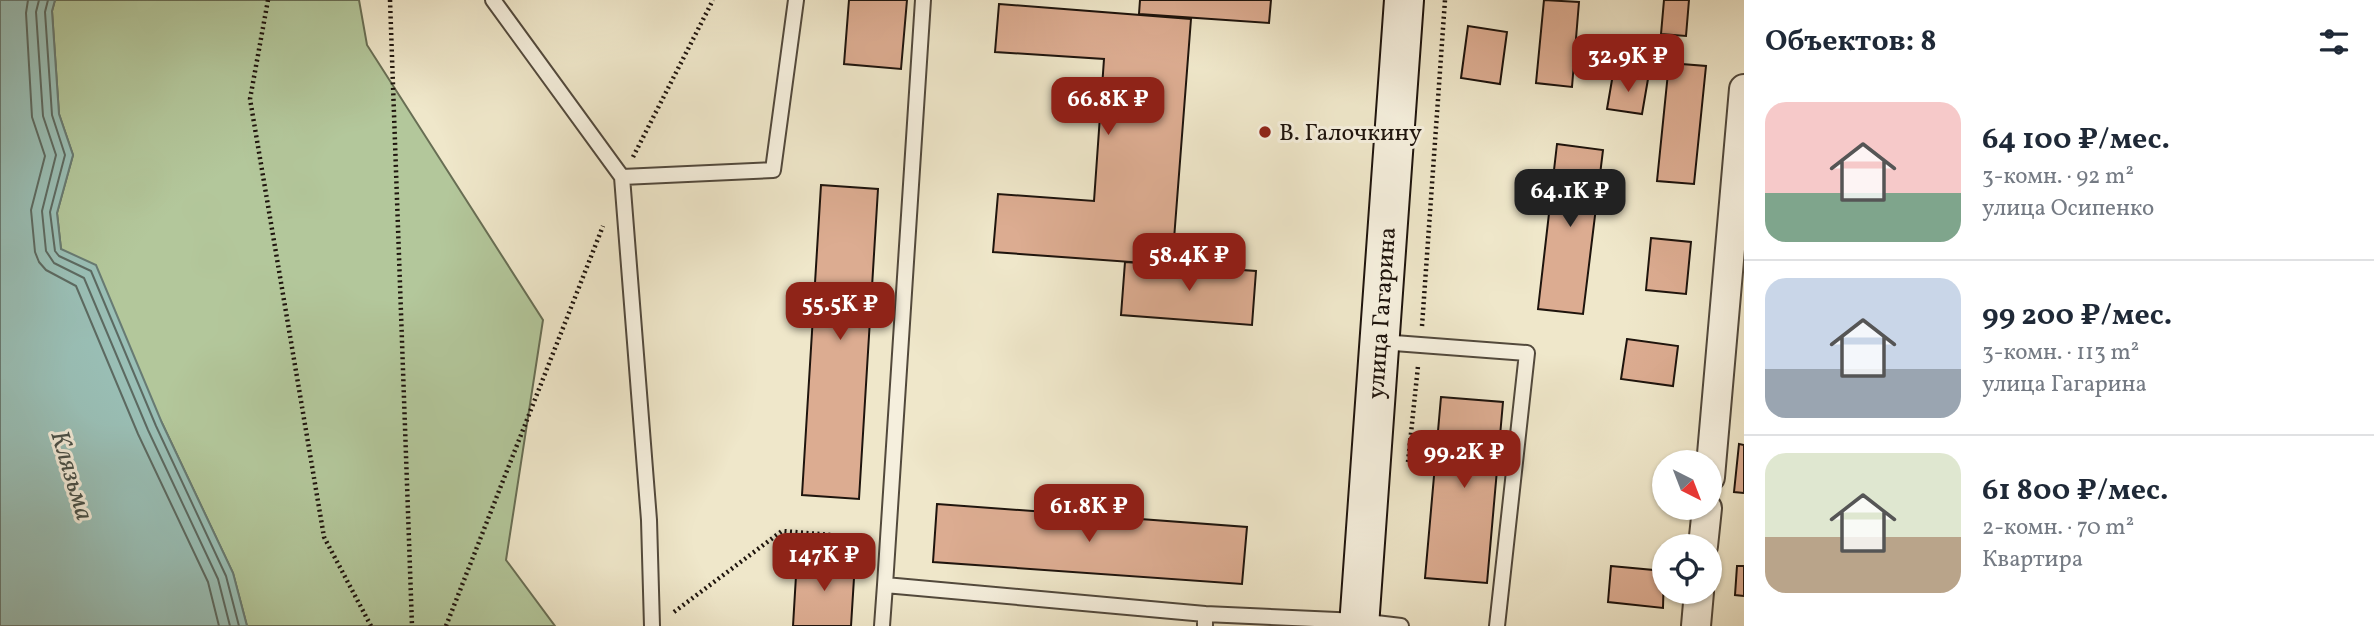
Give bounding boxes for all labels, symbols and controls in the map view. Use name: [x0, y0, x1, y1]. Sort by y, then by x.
text: Объектов: 8: [1765, 21, 1937, 63]
icon: filters: [2315, 23, 2353, 61]
pin: 32.9K ₽: [1563, 34, 1693, 94]
text: 32.9K ₽: [1588, 41, 1668, 73]
pin: 66.8K ₽: [1043, 78, 1173, 137]
text: 66.8K ₽: [1067, 84, 1149, 116]
place label: В. Галочкину: [1279, 117, 1422, 151]
text: 64 100 ₽/мес.: [1982, 119, 2170, 161]
marker: В. Галочкину: [1257, 124, 1273, 140]
icon: home: [1821, 130, 1905, 214]
text: 3-комн. · 92 m²: [1982, 161, 2134, 193]
pin: 64.1K ₽: [1505, 170, 1635, 229]
text: 64.1K ₽: [1530, 176, 1610, 208]
text: улица Осипенко: [1982, 193, 2154, 225]
street label: улица Гагарина: [1360, 226, 1406, 400]
pin: 58.4K ₽: [1124, 233, 1254, 293]
text: 58.4K ₽: [1149, 240, 1229, 272]
pin: 55.5K ₽: [775, 282, 905, 342]
text: 55.5K ₽: [802, 289, 878, 321]
text: 99 200 ₽/мес.: [1982, 295, 2172, 337]
icon: home: [1821, 306, 1905, 390]
text: 3-комн. · 113 m²: [1982, 337, 2139, 369]
text: улица Гагарина: [1982, 369, 2147, 401]
water label: Клязьма: [40, 426, 102, 525]
pin: 99.2K ₽: [1399, 430, 1529, 490]
text: 99.2K ₽: [1423, 437, 1505, 469]
north arrow: [1652, 450, 1722, 520]
map controls: [1652, 450, 1722, 604]
text: 61 800 ₽/мес.: [1982, 470, 2169, 512]
icon: home: [1821, 481, 1905, 565]
pin: 61.8K ₽: [1024, 484, 1154, 544]
text: 61.8K ₽: [1050, 491, 1128, 523]
text: 2-комн. · 70 m²: [1982, 512, 2134, 544]
pin: 147K ₽: [767, 534, 881, 593]
button: locate: [1652, 534, 1722, 604]
text: 147K ₽: [789, 540, 859, 572]
text: Квартира: [1982, 544, 2083, 576]

